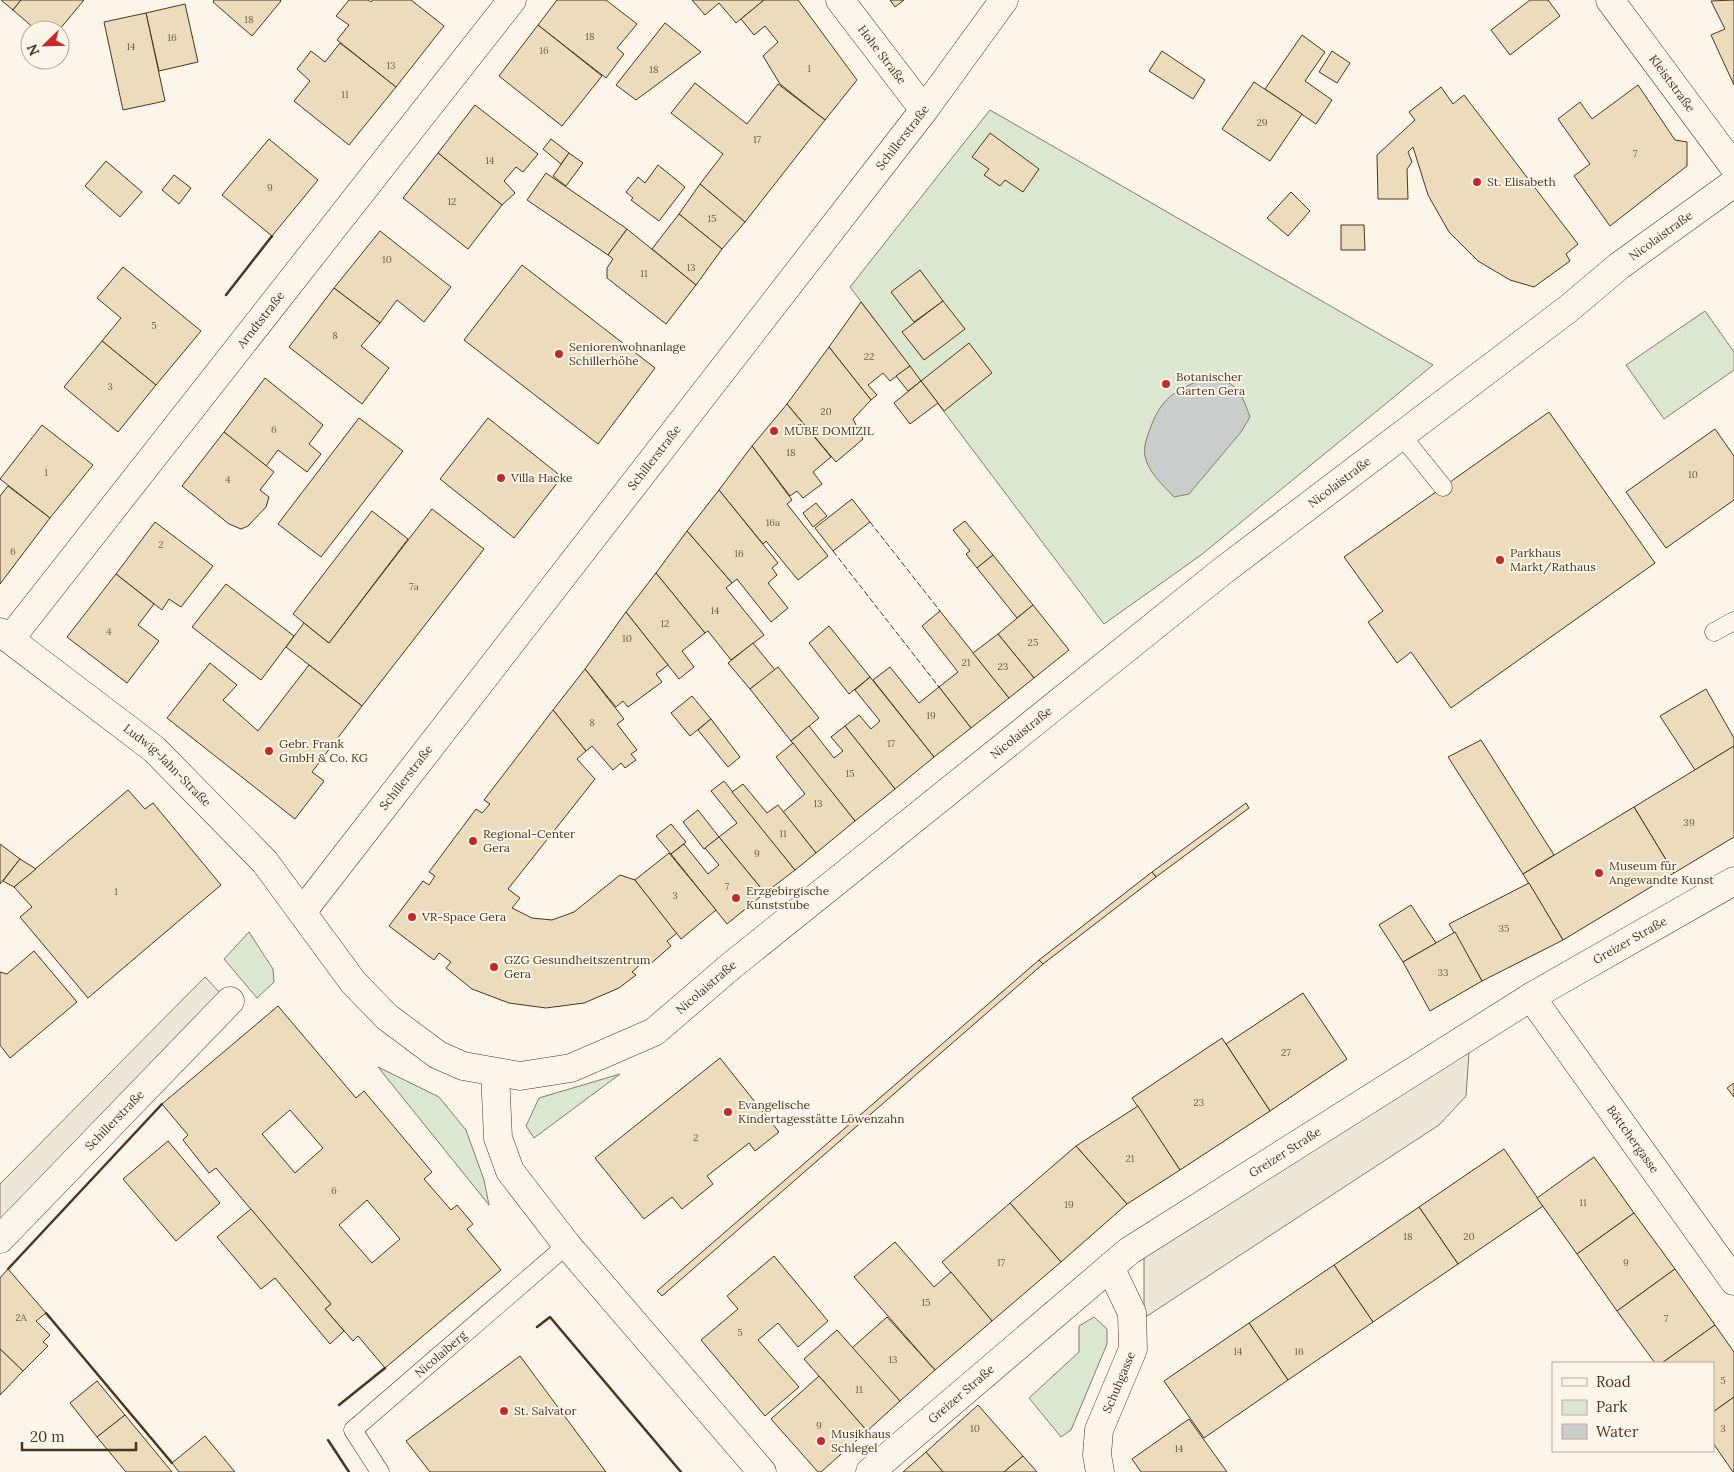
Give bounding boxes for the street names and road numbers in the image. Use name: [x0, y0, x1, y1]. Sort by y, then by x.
street label: Hohe Straße: [855, 22, 910, 87]
street label: Kleiststraße: [1646, 52, 1699, 115]
street label: Schillerstraße: [872, 101, 932, 173]
street label: Nicolaistraße: [1626, 207, 1696, 264]
street label: Arndtstraße: [233, 288, 288, 352]
street label: Schillerstraße: [624, 421, 684, 493]
street label: Nicolaistraße: [1305, 453, 1374, 511]
street label: Nicolaistraße: [987, 703, 1055, 762]
street label: Ludwig-Jahn-Straße: [121, 720, 215, 810]
street label: Schillerstraße: [376, 741, 436, 813]
street label: Greizer Straße: [1590, 913, 1670, 967]
street label: Nicolaistraße: [673, 956, 739, 1017]
street label: Schillerstraße: [82, 1086, 147, 1153]
street label: Böttchergasse: [1604, 1102, 1663, 1176]
street label: Greizer Straße: [1246, 1123, 1324, 1180]
street label: Nicolaiberg: [411, 1327, 470, 1380]
street label: Schuhgasse: [1099, 1349, 1138, 1415]
street label: Greizer Straße: [925, 1361, 998, 1426]

